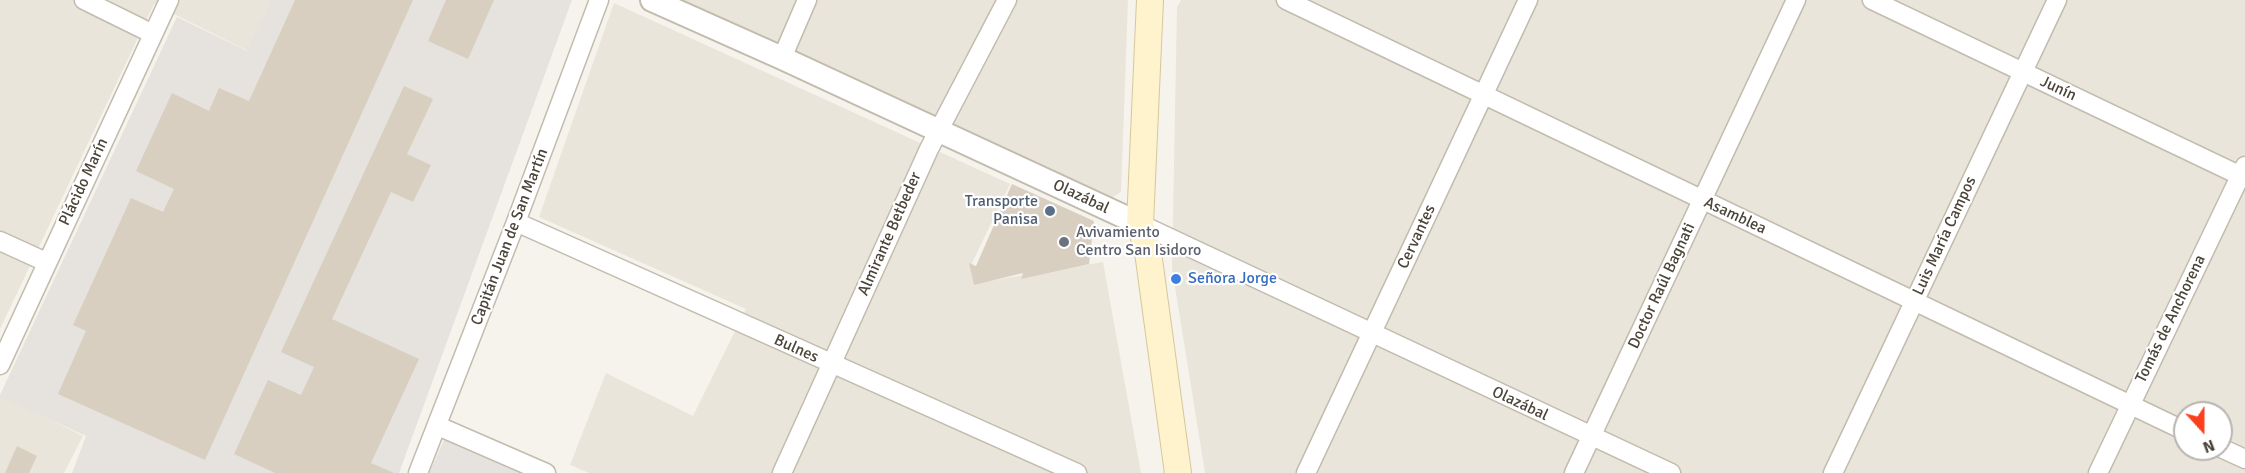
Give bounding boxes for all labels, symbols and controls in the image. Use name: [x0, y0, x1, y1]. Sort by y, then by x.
street label: Junín: [2037, 72, 2079, 106]
street label: Plácido Marín: [55, 135, 113, 229]
street label: Capitán Juan de San Martín: [467, 146, 553, 328]
street label: Almirante Betbeder: [854, 169, 926, 299]
street label: Luis María Campos: [1909, 174, 1981, 298]
street label: Olazábal: [1050, 176, 1112, 218]
place label: Transporte Panisa: [965, 192, 1038, 230]
street label: Asamblea: [1701, 193, 1769, 239]
street label: Cervantes: [1394, 202, 1440, 272]
marker: Transporte Panisa: [1043, 204, 1057, 218]
street label: Doctor Raúl Bagnati: [1624, 220, 1700, 352]
place label: Avivamiento Centro San Isidoro: [1076, 223, 1201, 261]
marker: Avivamiento Centro San Isidoro: [1057, 235, 1071, 249]
street label: Tomás de Anchorena: [2132, 252, 2210, 386]
place label: Señora Jorge: [1188, 269, 1277, 289]
marker: Señora Jorge: [1169, 272, 1183, 286]
street label: Bulnes: [771, 331, 821, 367]
street label: Olazábal: [1489, 383, 1551, 425]
north arrow: [2173, 401, 2233, 461]
text: N: [2200, 435, 2218, 457]

